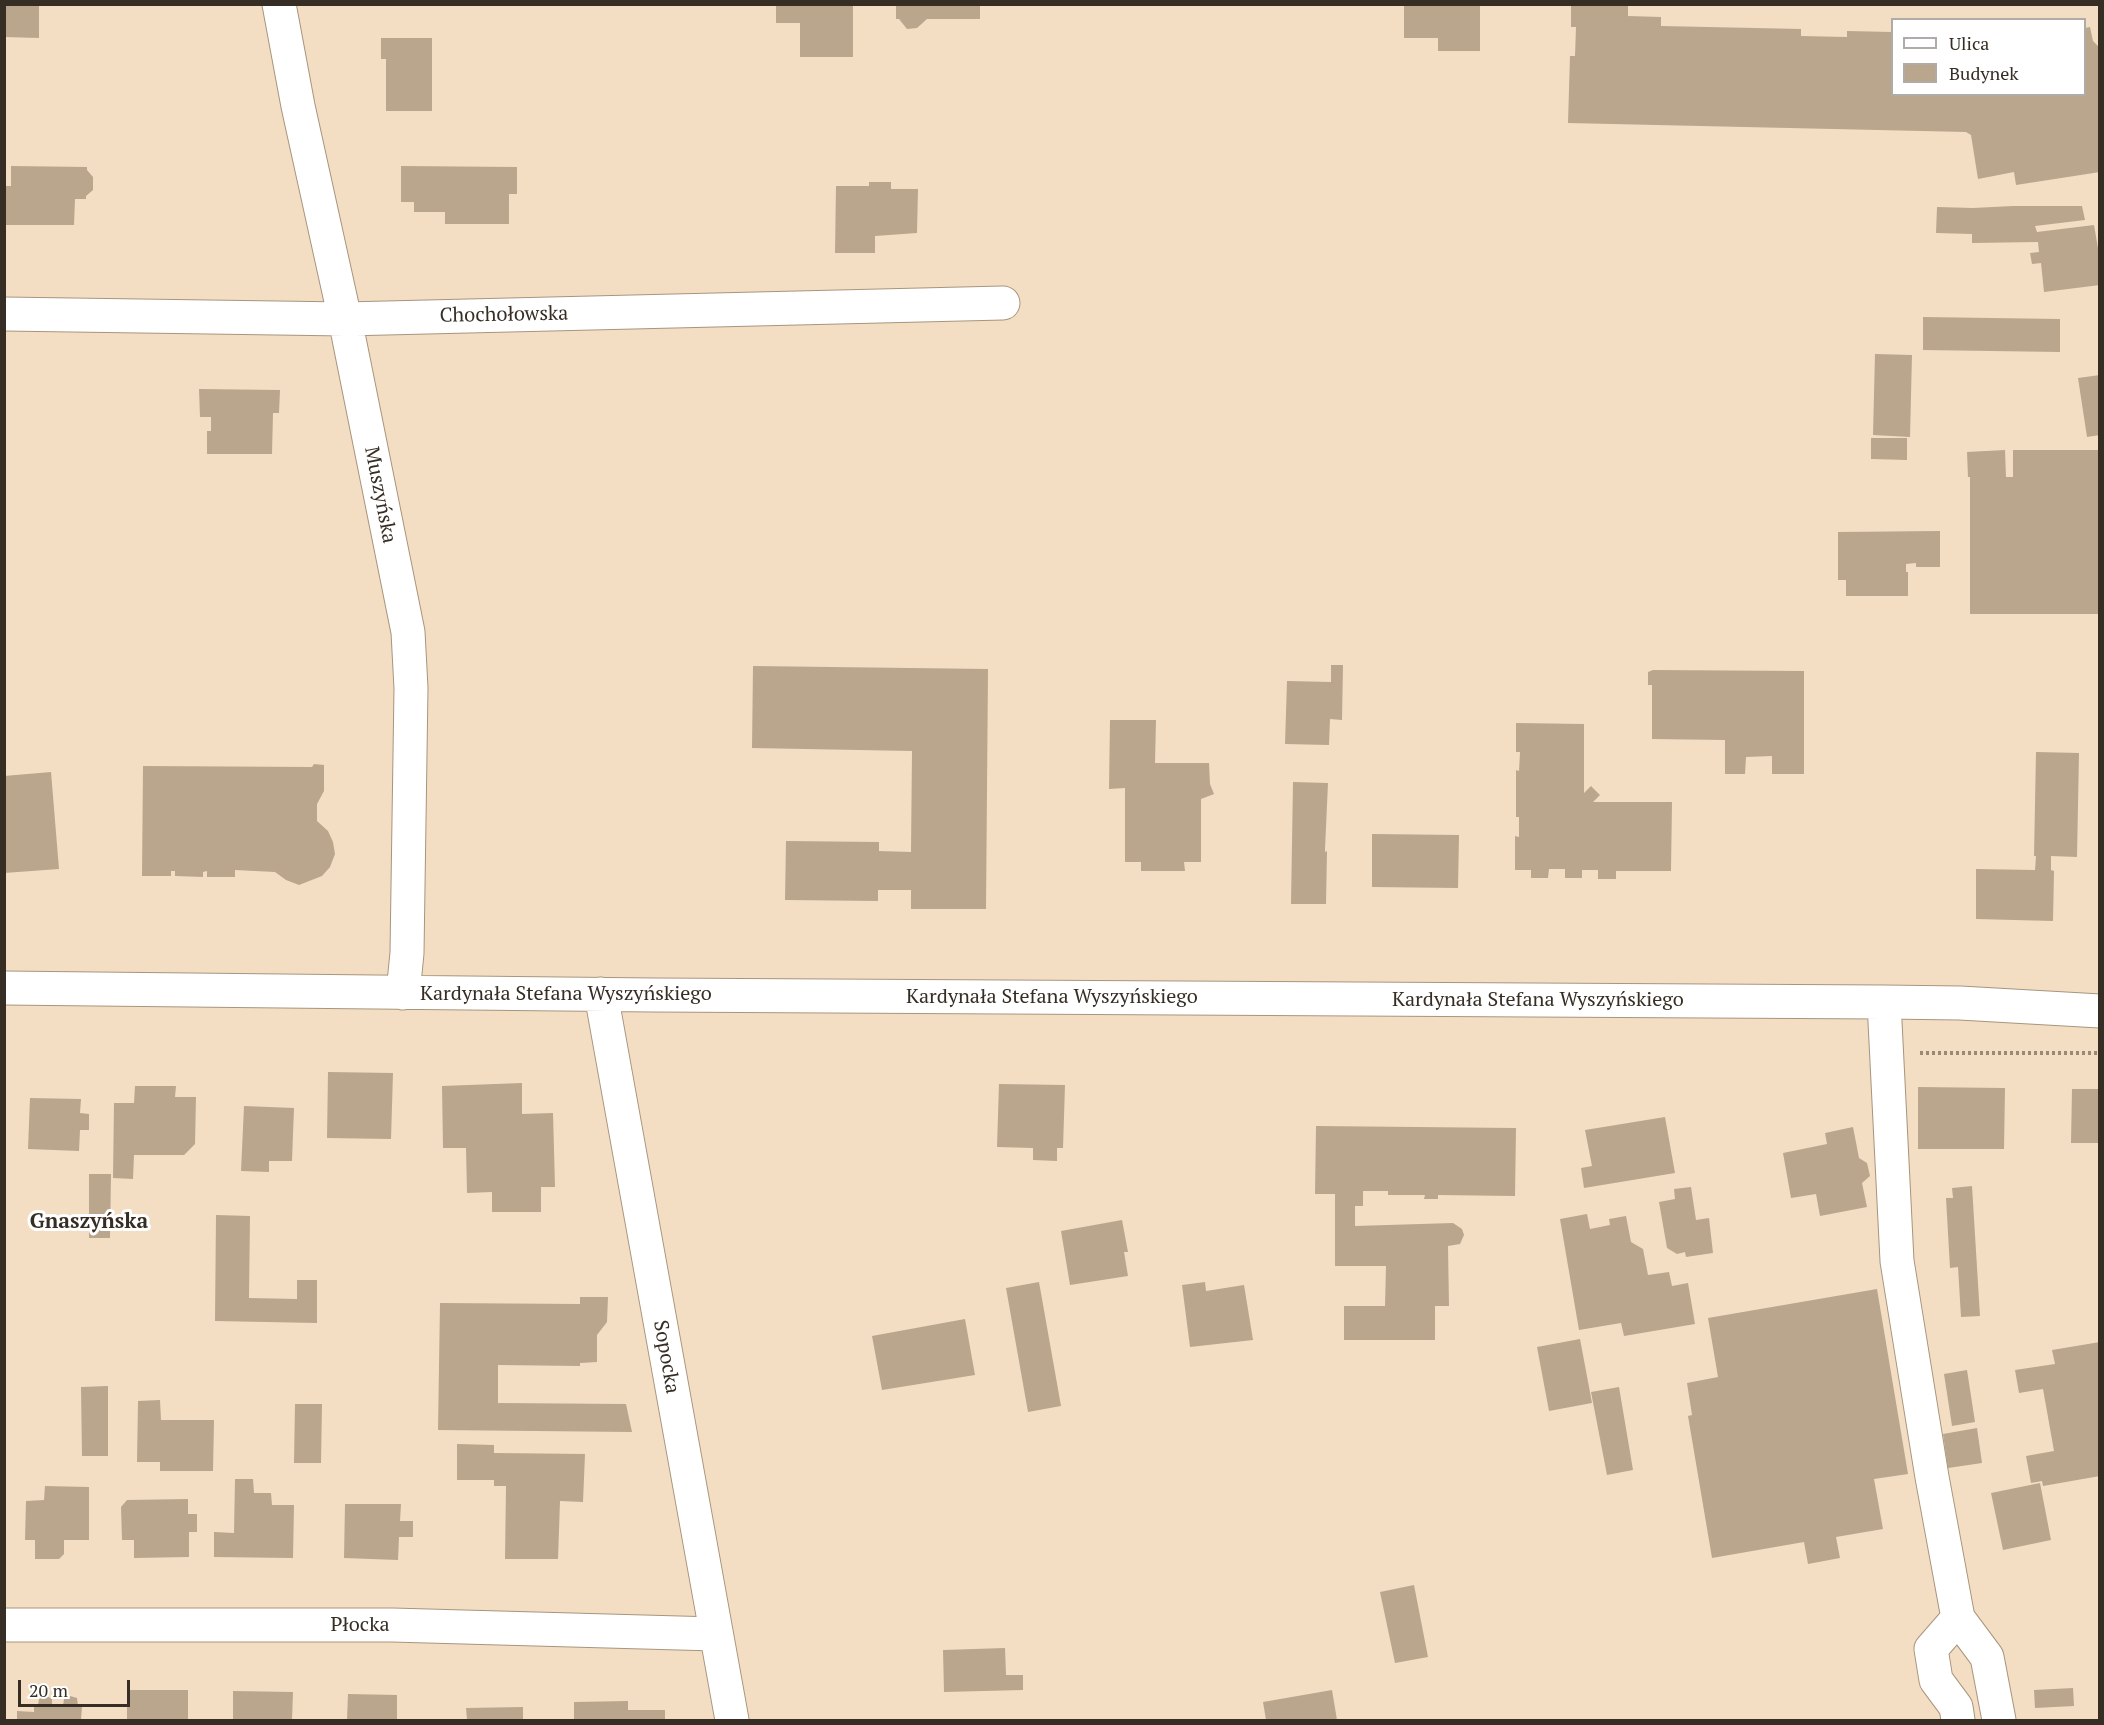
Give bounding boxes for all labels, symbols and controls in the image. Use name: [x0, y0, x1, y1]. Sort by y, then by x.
legend: [1891, 18, 2086, 96]
text: Ulica: [1949, 31, 1989, 55]
text: Budynek: [1949, 61, 2019, 85]
street label: Chochołowska: [439, 302, 569, 328]
street label: Muszyńska: [359, 445, 401, 545]
street label: Kardynała Stefana Wyszyńskiego: [420, 982, 712, 1006]
street label: Kardynała Stefana Wyszyńskiego: [906, 985, 1198, 1009]
street label: Kardynała Stefana Wyszyńskiego: [1392, 988, 1684, 1012]
district label: Gnaszyńska: [30, 1209, 148, 1235]
street label: Sopocka: [648, 1319, 684, 1395]
street label: Płocka: [330, 1613, 390, 1637]
scale bar: [21, 1668, 134, 1706]
text: 20 m: [29, 1678, 68, 1702]

